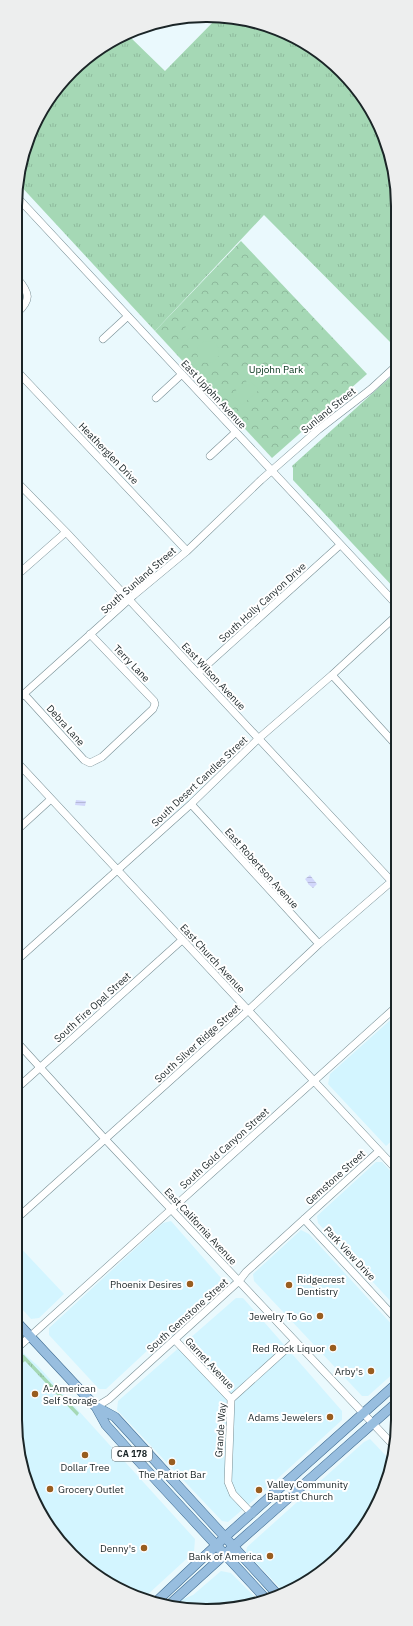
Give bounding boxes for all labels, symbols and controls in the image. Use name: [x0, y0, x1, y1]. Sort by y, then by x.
street label: East Upjohn Avenue: [178, 357, 249, 432]
park label: Upjohn Park: [249, 363, 304, 376]
street label: Sunland Street: [298, 384, 359, 436]
street label: Heatherglen Drive: [76, 420, 142, 487]
street label: South Sunland Street: [98, 544, 179, 616]
street label: South Holly Canyon Drive: [216, 559, 309, 645]
street label: East Wilson Avenue: [179, 640, 249, 713]
street label: Terry Lane: [111, 642, 153, 685]
street label: Debra Lane: [44, 702, 88, 749]
street label: South Desert Candles Street: [149, 733, 250, 829]
street label: East Robertson Avenue: [222, 825, 302, 912]
street label: East Church Avenue: [177, 921, 248, 996]
street label: South Fire Opal Street: [51, 969, 134, 1045]
street label: South Silver Ridge Street: [152, 1001, 243, 1085]
street label: South Gold Canyon Street: [177, 1105, 272, 1192]
street label: Gemstone Street: [303, 1147, 368, 1208]
street label: East California Avenue: [162, 1185, 240, 1268]
street label: Park View Drive: [321, 1223, 379, 1284]
place label: Ridgecrest Dentistry: [297, 1273, 345, 1298]
street label: South Gemstone Street: [144, 1275, 231, 1355]
place label: Phoenix Desires: [110, 1278, 182, 1291]
marker: Phoenix Desires: [185, 1279, 195, 1289]
marker: Ridgecrest Dentistry: [284, 1280, 294, 1290]
place label: Jewelry To Go: [249, 1310, 312, 1323]
marker: Jewelry To Go: [315, 1311, 325, 1321]
street label: Garnet Avenue: [182, 1335, 237, 1392]
place label: Red Rock Liquor: [252, 1342, 325, 1355]
marker: Red Rock Liquor: [328, 1343, 338, 1353]
place label: Arby's: [335, 1365, 363, 1378]
marker: Arby's: [366, 1366, 376, 1376]
place label: A-American Self Storage: [43, 1382, 98, 1407]
marker: A-American Self Storage: [30, 1389, 40, 1399]
street label: Grande Way: [212, 1402, 229, 1458]
place label: Adams Jewelers: [248, 1411, 322, 1424]
marker: Adams Jewelers: [325, 1412, 335, 1422]
road number: CA 178: [112, 1447, 152, 1461]
marker: Dollar Tree: [80, 1450, 90, 1460]
marker: The Patriot Bar: [167, 1457, 177, 1467]
place label: Dollar Tree: [61, 1461, 110, 1474]
place label: The Patriot Bar: [138, 1468, 206, 1481]
place label: Valley Community Baptist Church: [267, 1478, 348, 1503]
place label: Grocery Outlet: [58, 1483, 124, 1496]
marker: Grocery Outlet: [45, 1484, 55, 1494]
marker: Valley Community Baptist Church: [254, 1485, 264, 1495]
place label: Denny's: [100, 1542, 136, 1555]
marker: Denny's: [139, 1543, 149, 1553]
place label: Bank of America: [189, 1550, 263, 1563]
marker: Bank of America: [265, 1551, 275, 1561]

